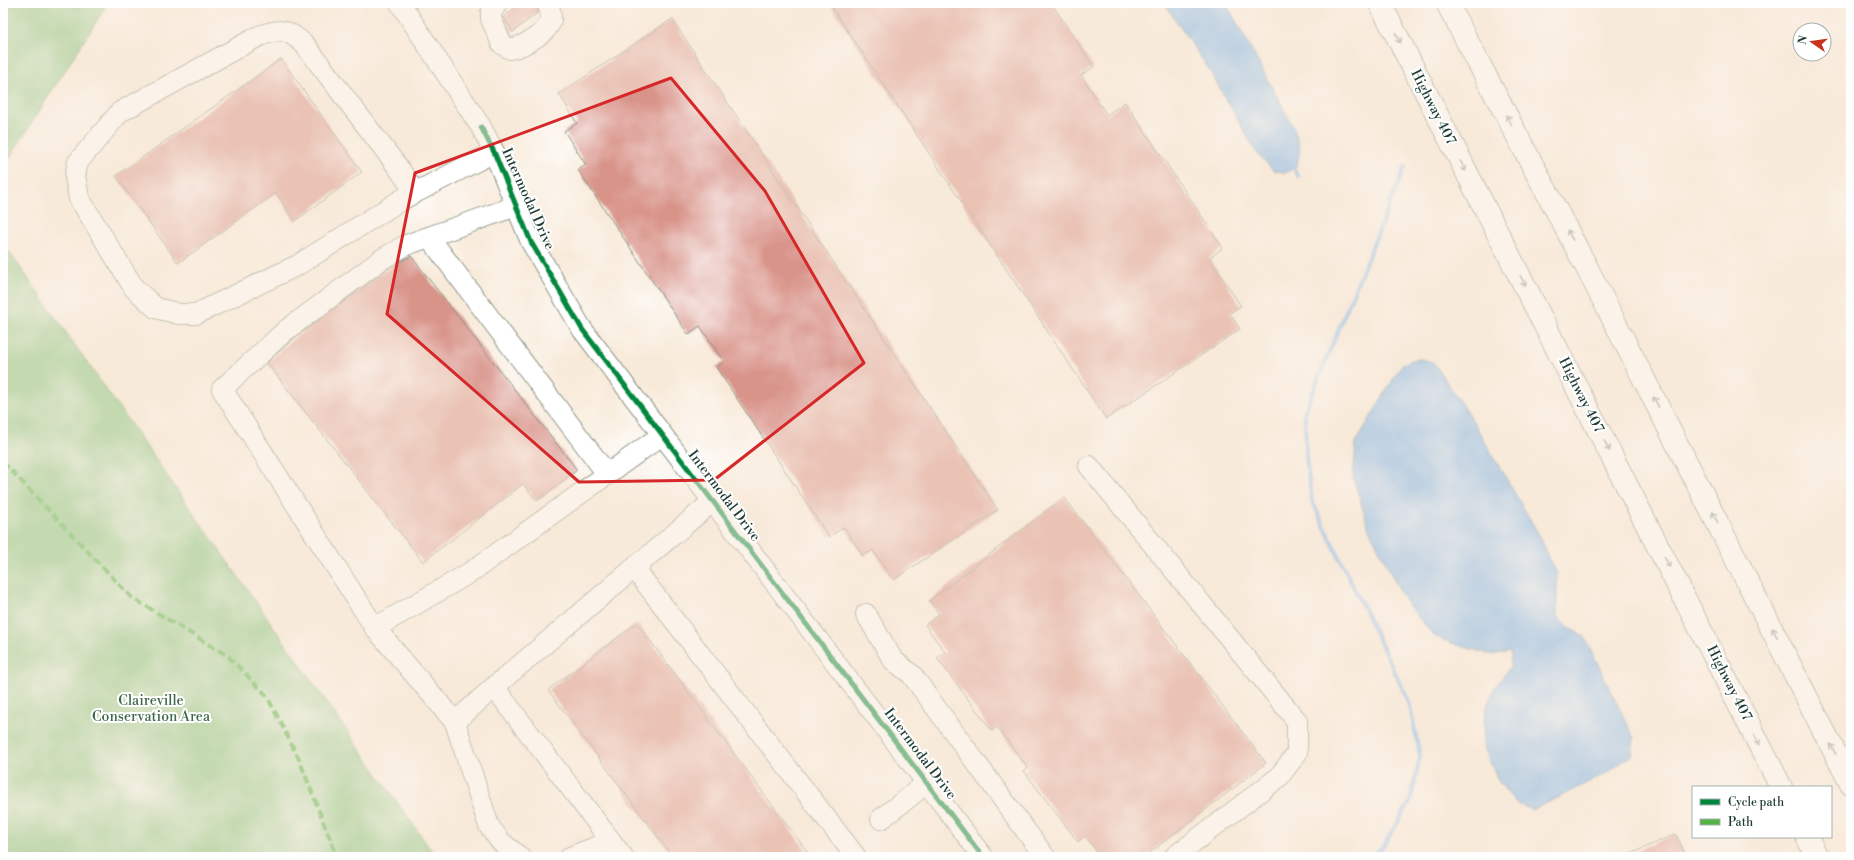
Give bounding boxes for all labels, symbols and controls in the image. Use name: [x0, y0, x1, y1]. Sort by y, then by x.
north arrow: [1792, 22, 1832, 62]
one-way arrow: [1394, 31, 1402, 43]
text: N: [1795, 34, 1811, 46]
street label: Highway 407: [1406, 66, 1460, 148]
one-way arrow: [1505, 114, 1513, 126]
street label: Intermodal Drive: [497, 145, 559, 253]
one-way arrow: [1460, 160, 1468, 172]
one-way arrow: [1566, 230, 1573, 242]
one-way arrow: [1520, 275, 1527, 287]
street label: Highway 407: [1554, 354, 1608, 436]
one-way arrow: [1652, 396, 1659, 408]
one-way arrow: [1604, 440, 1612, 452]
street label: Intermodal Drive: [684, 447, 764, 545]
one-way arrow: [1711, 512, 1718, 524]
one-way arrow: [1664, 555, 1671, 567]
one-way arrow: [1770, 627, 1778, 639]
street label: Highway 407: [1702, 642, 1756, 724]
park label: Claireville Conservation Area: [92, 692, 211, 726]
street label: Intermodal Drive: [880, 705, 960, 803]
one-way arrow: [1754, 734, 1762, 746]
one-way arrow: [1829, 743, 1837, 755]
legend: [1692, 786, 1832, 838]
text: Cycle path: [1728, 795, 1784, 810]
text: Path: [1728, 815, 1753, 830]

